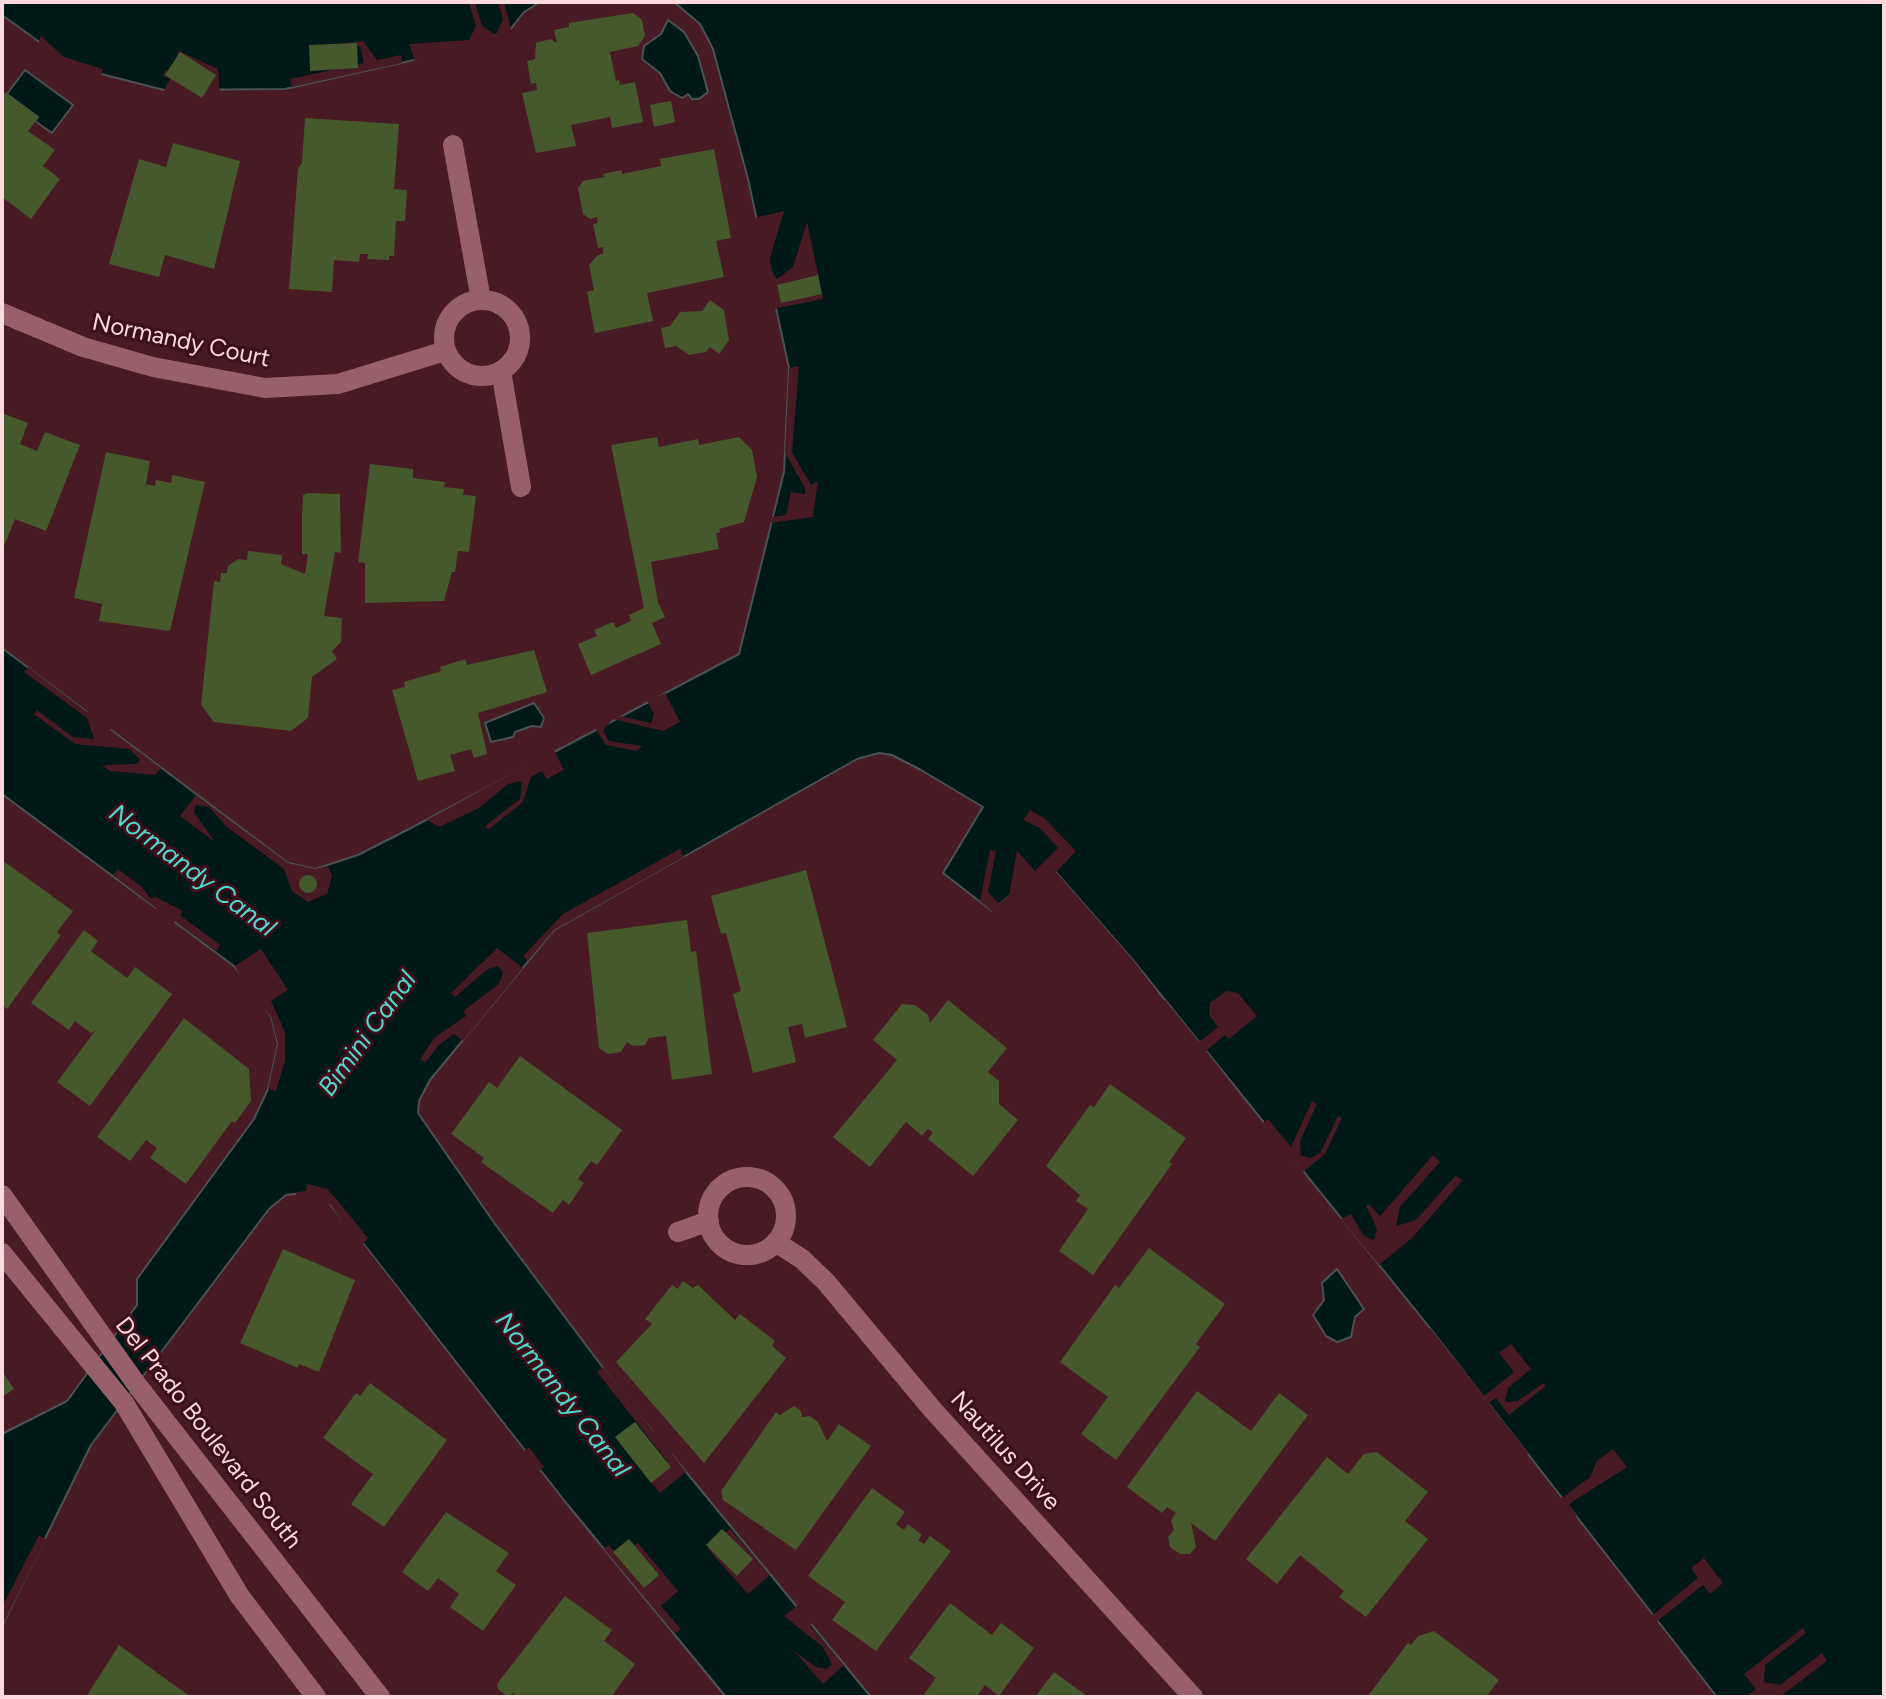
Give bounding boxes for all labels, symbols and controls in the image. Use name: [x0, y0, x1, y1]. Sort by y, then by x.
street label: Normandy Court: [89, 308, 273, 374]
water label: Normandy Canal: [102, 798, 282, 944]
water label: Bimini Canal: [312, 966, 424, 1102]
water label: Normandy Canal: [488, 1306, 636, 1484]
street label: Del Prado Boulevard South: [109, 1311, 307, 1555]
street label: Nautilus Drive: [944, 1386, 1066, 1516]

